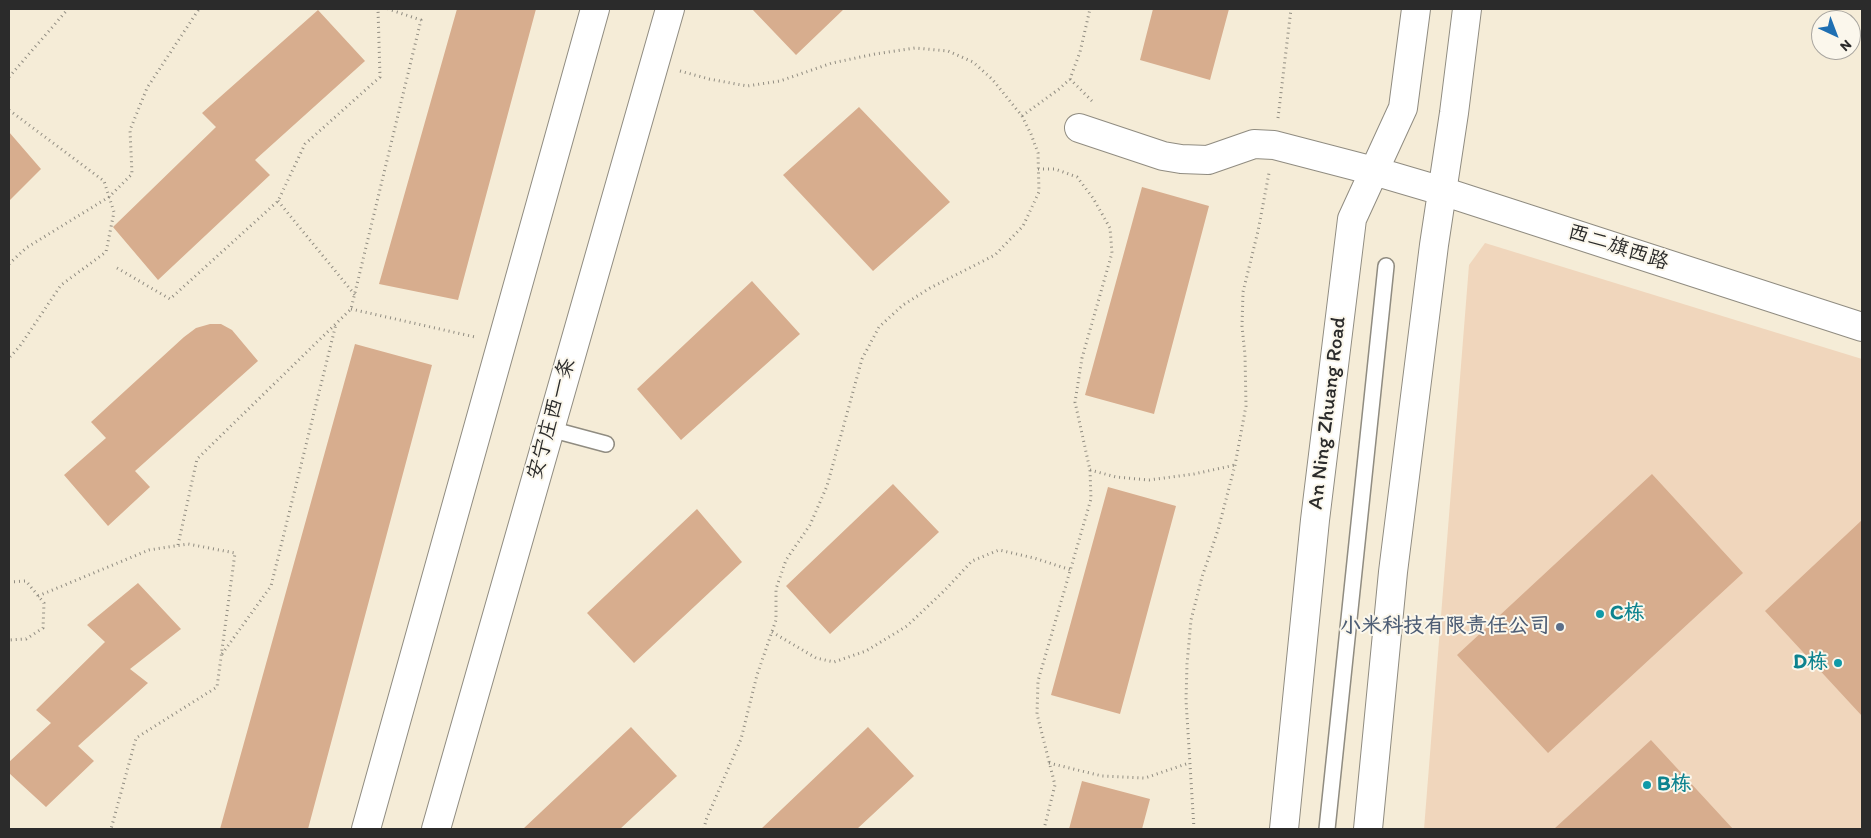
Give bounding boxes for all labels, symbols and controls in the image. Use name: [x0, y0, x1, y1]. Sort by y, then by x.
north arrow: [1811, 10, 1861, 60]
text: N: [1837, 36, 1855, 55]
street label: 西二旗西路: [1564, 220, 1672, 276]
street label: An Ning Zhuang Road: [1304, 315, 1352, 511]
street label: 安宁庄西一条: [523, 355, 581, 483]
place label: C栋: [1610, 601, 1645, 627]
marker: C栋: [1594, 608, 1606, 620]
place label: 小米科技有限责任公司: [1340, 614, 1550, 640]
marker: 小米科技有限责任公司: [1554, 621, 1566, 633]
place label: D栋: [1793, 650, 1828, 676]
marker: D栋: [1832, 657, 1844, 669]
place label: B栋: [1657, 772, 1692, 798]
marker: B栋: [1641, 779, 1653, 791]

